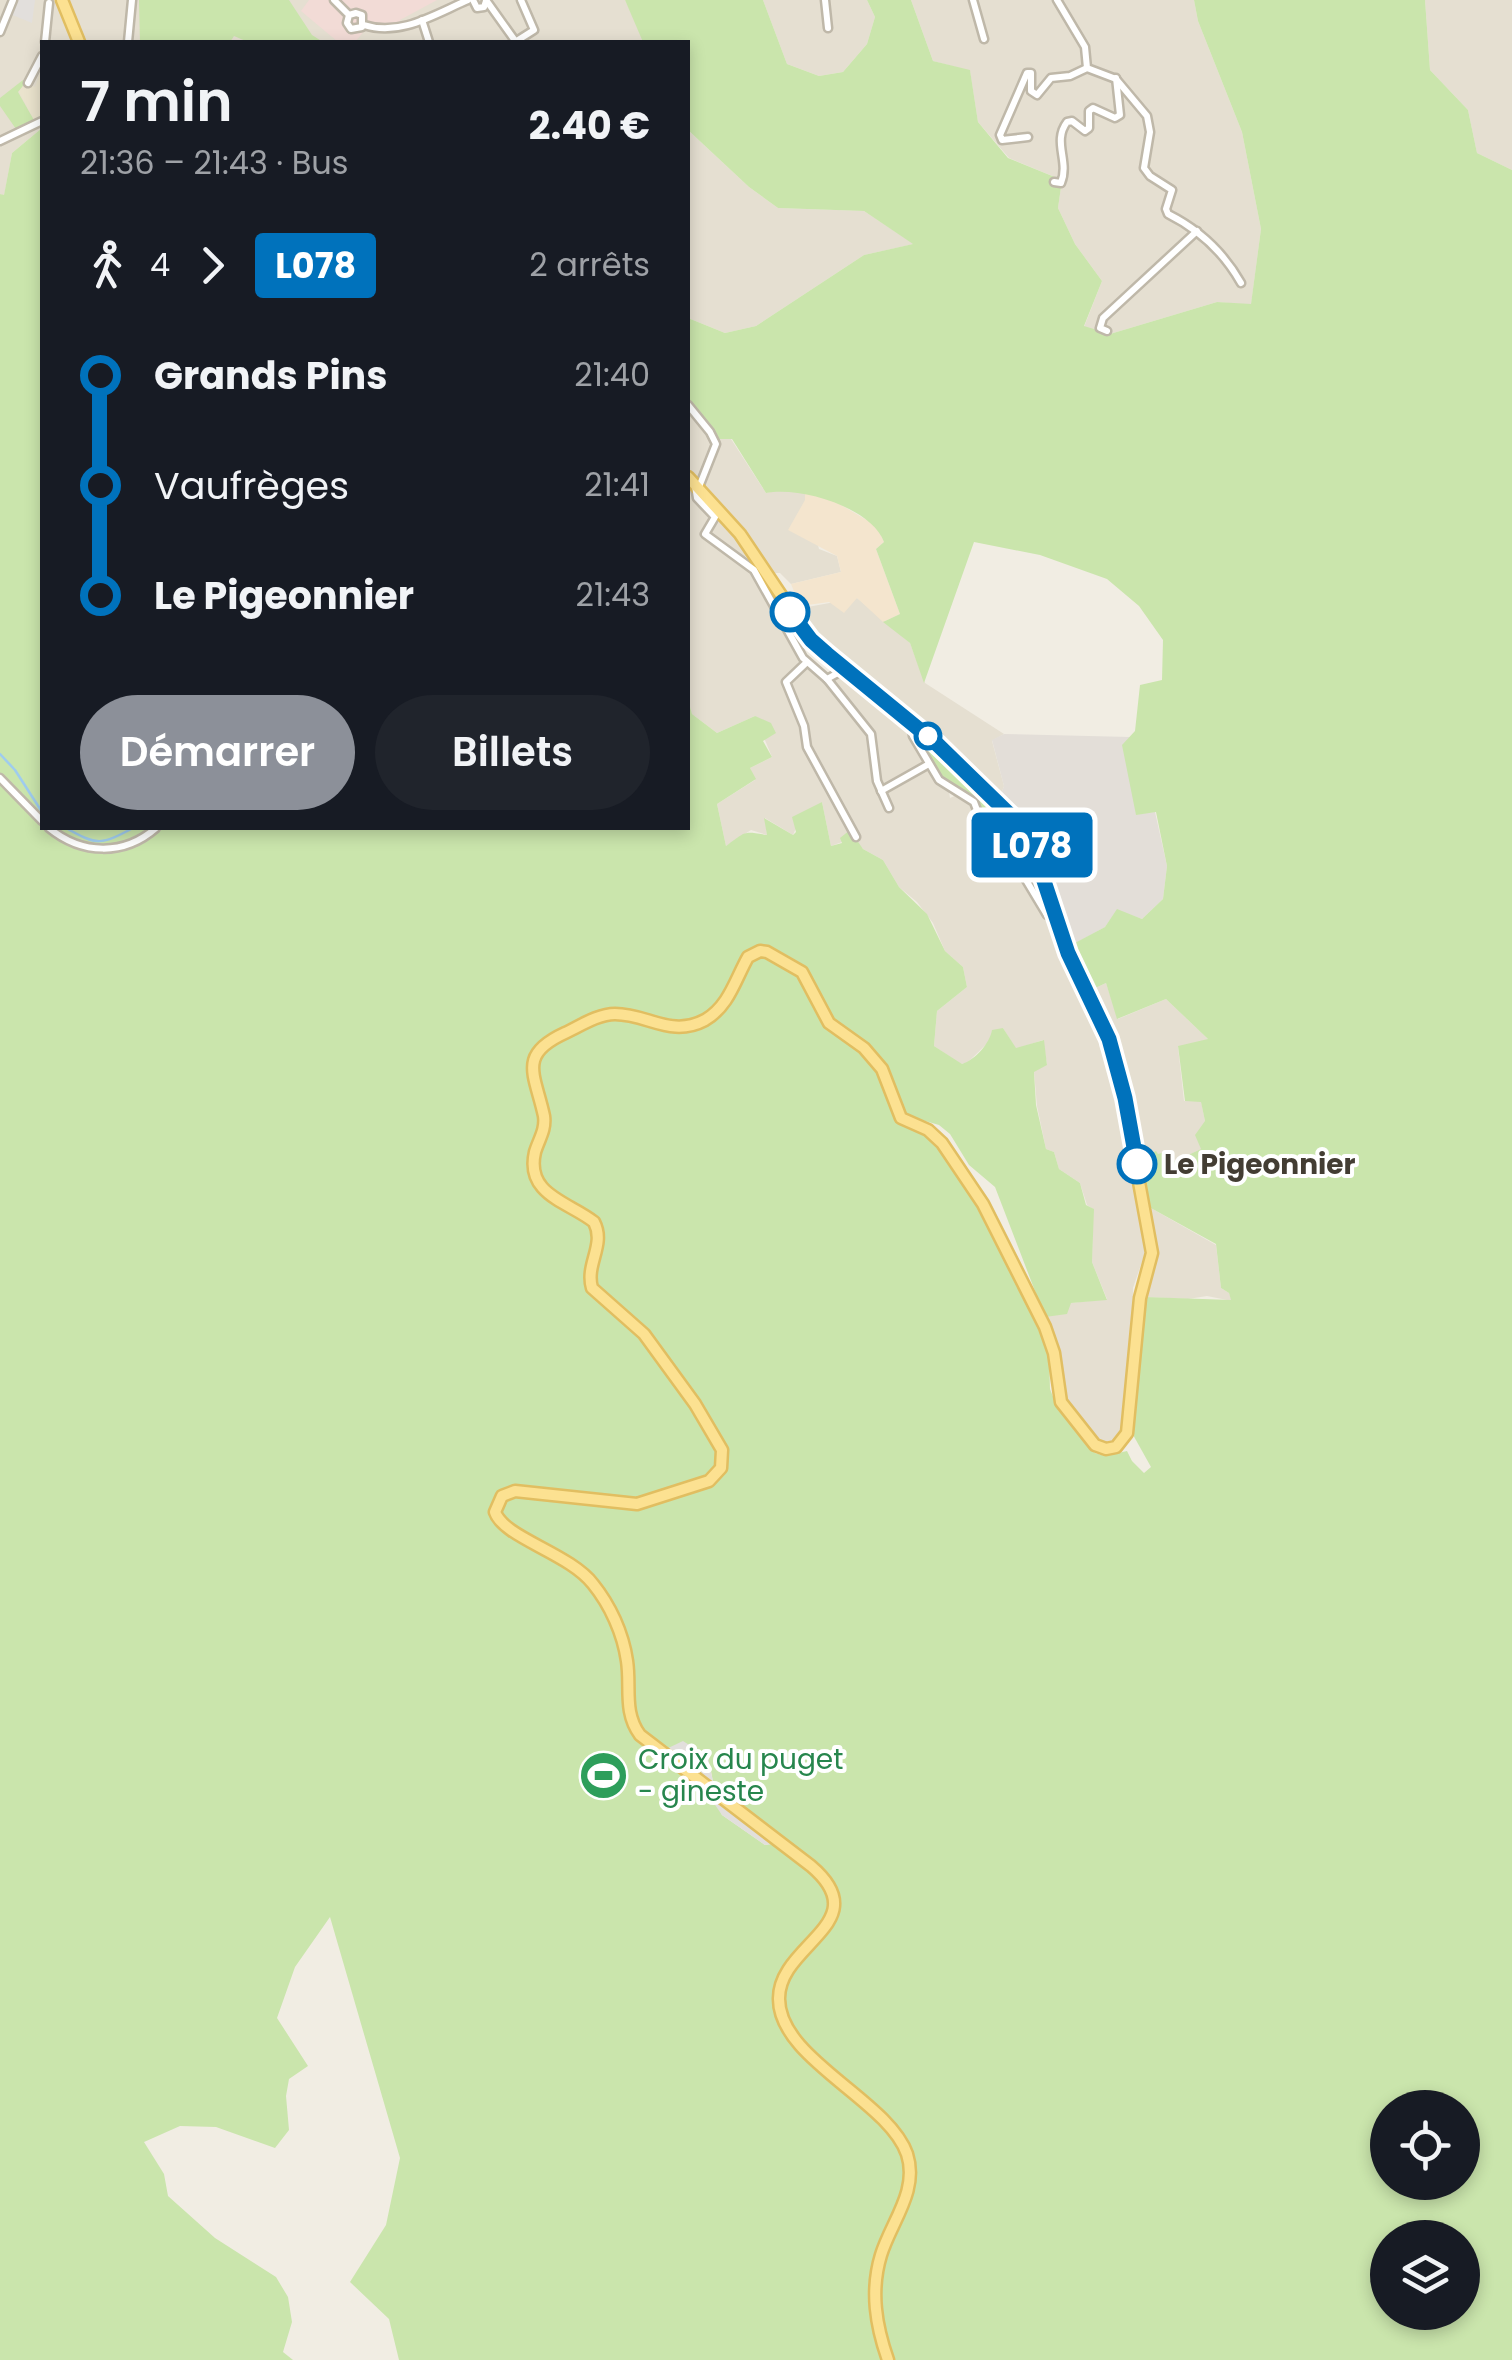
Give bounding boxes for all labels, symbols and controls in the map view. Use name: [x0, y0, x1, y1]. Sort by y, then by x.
text: 7 min: [80, 63, 233, 140]
text: 2.40 €: [529, 99, 650, 152]
text: 21:36 – 21:43 · Bus: [80, 140, 348, 185]
icon: walk: [80, 238, 135, 293]
icon: forward: [185, 238, 240, 293]
text: L078: [275, 241, 356, 290]
text: 4: [150, 242, 170, 287]
text: 2 arrêts: [529, 242, 650, 287]
text: Grands Pins: [154, 349, 387, 402]
text: 21:40: [574, 352, 650, 397]
text: Vaufrèges: [154, 459, 349, 512]
text: 21:41: [584, 462, 650, 507]
text: Le Pigeonnier: [154, 569, 414, 622]
text: 21:43: [576, 572, 650, 617]
unlabelled marker: [771, 593, 809, 631]
button: Démarrer: [80, 695, 355, 810]
button: Billets: [375, 695, 650, 810]
unlabelled marker: [915, 723, 941, 749]
line badge: L078: [962, 812, 1102, 878]
text: L078: [992, 821, 1072, 870]
marker: Le Pigeonnier: [1118, 1145, 1156, 1183]
place label: Le Pigeonnier: [1164, 1145, 1356, 1184]
place label: Croix du puget - gineste: [638, 1740, 843, 1811]
sports icon: Croix du puget - gineste: [577, 1749, 629, 1801]
map controls: [1370, 2090, 1480, 2330]
button: locate: [1370, 2090, 1480, 2200]
button: layers: [1370, 2220, 1480, 2330]

